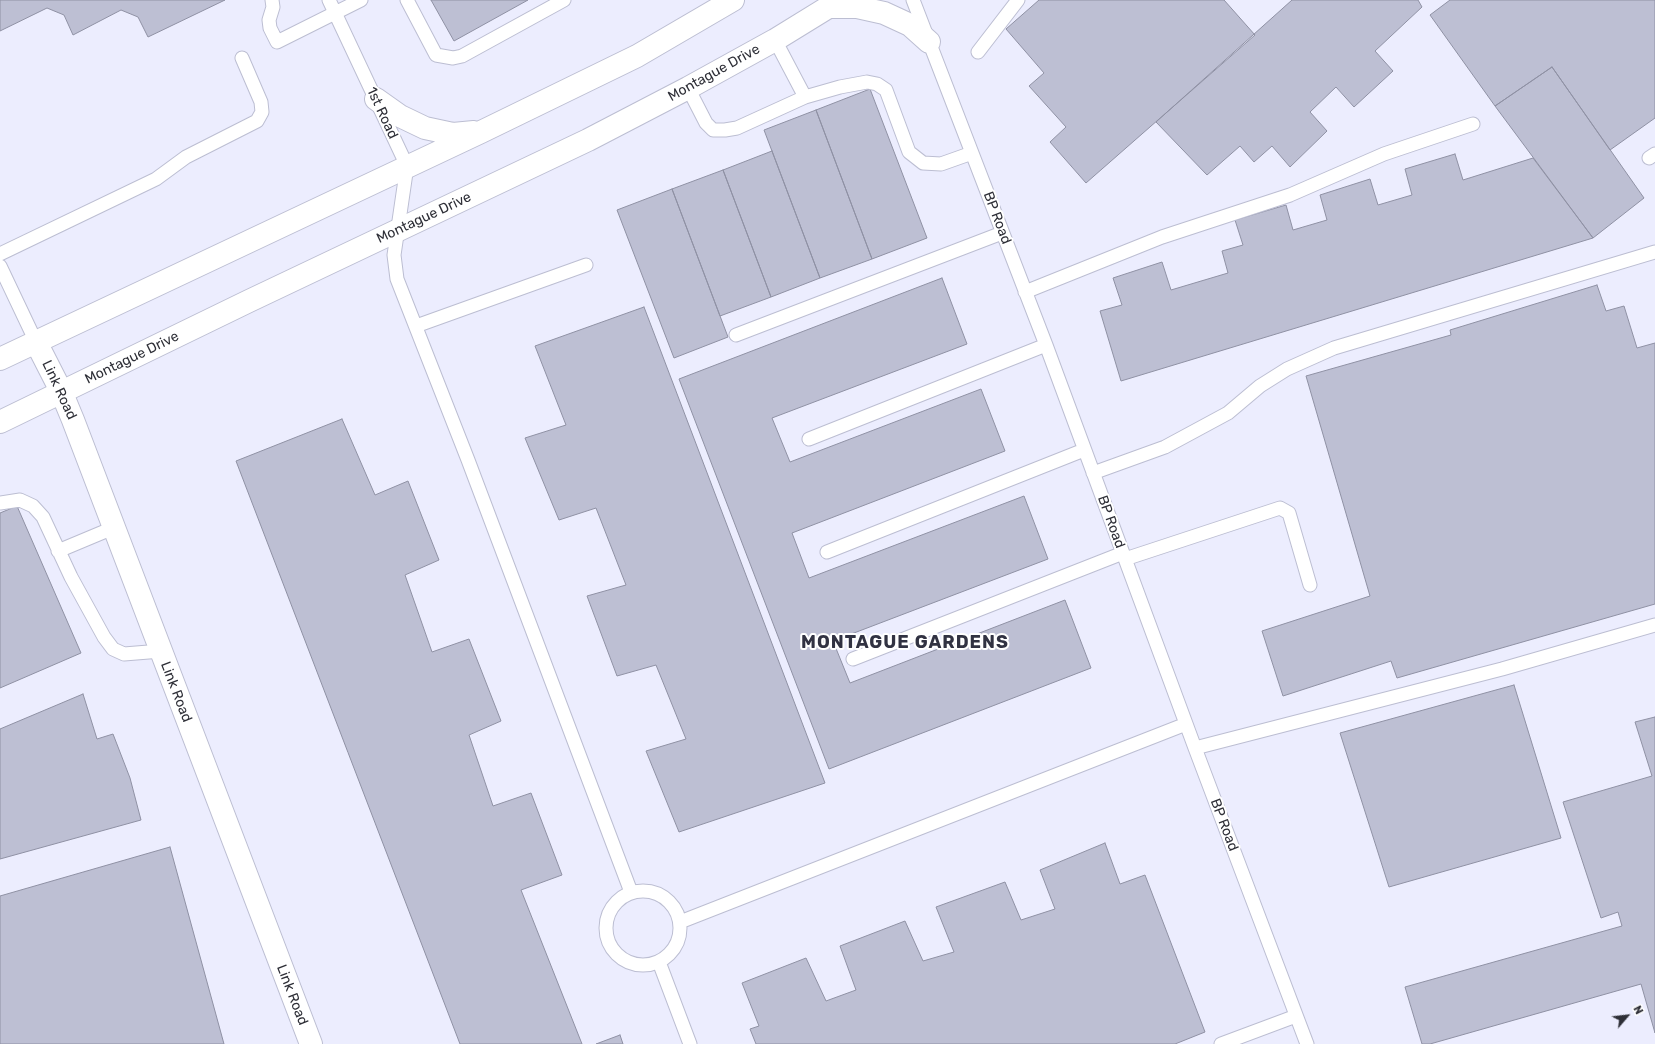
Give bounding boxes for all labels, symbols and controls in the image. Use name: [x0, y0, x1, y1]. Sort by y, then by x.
street label: Montague Drive: [665, 41, 763, 105]
street label: 1st Road: [363, 84, 401, 142]
street label: Montague Drive: [374, 189, 474, 247]
street label: BP Road: [979, 189, 1015, 247]
street label: Montague Drive: [82, 328, 182, 388]
street label: Link Road: [38, 358, 80, 422]
street label: BP Road: [1094, 493, 1128, 551]
district label: MONTAGUE GARDENS: [801, 632, 1009, 654]
street label: Link Road: [157, 659, 195, 725]
street label: BP Road: [1206, 796, 1242, 854]
street label: Link Road: [273, 962, 311, 1028]
north arrow: [1607, 996, 1647, 1036]
text: N: [1630, 1004, 1646, 1017]

